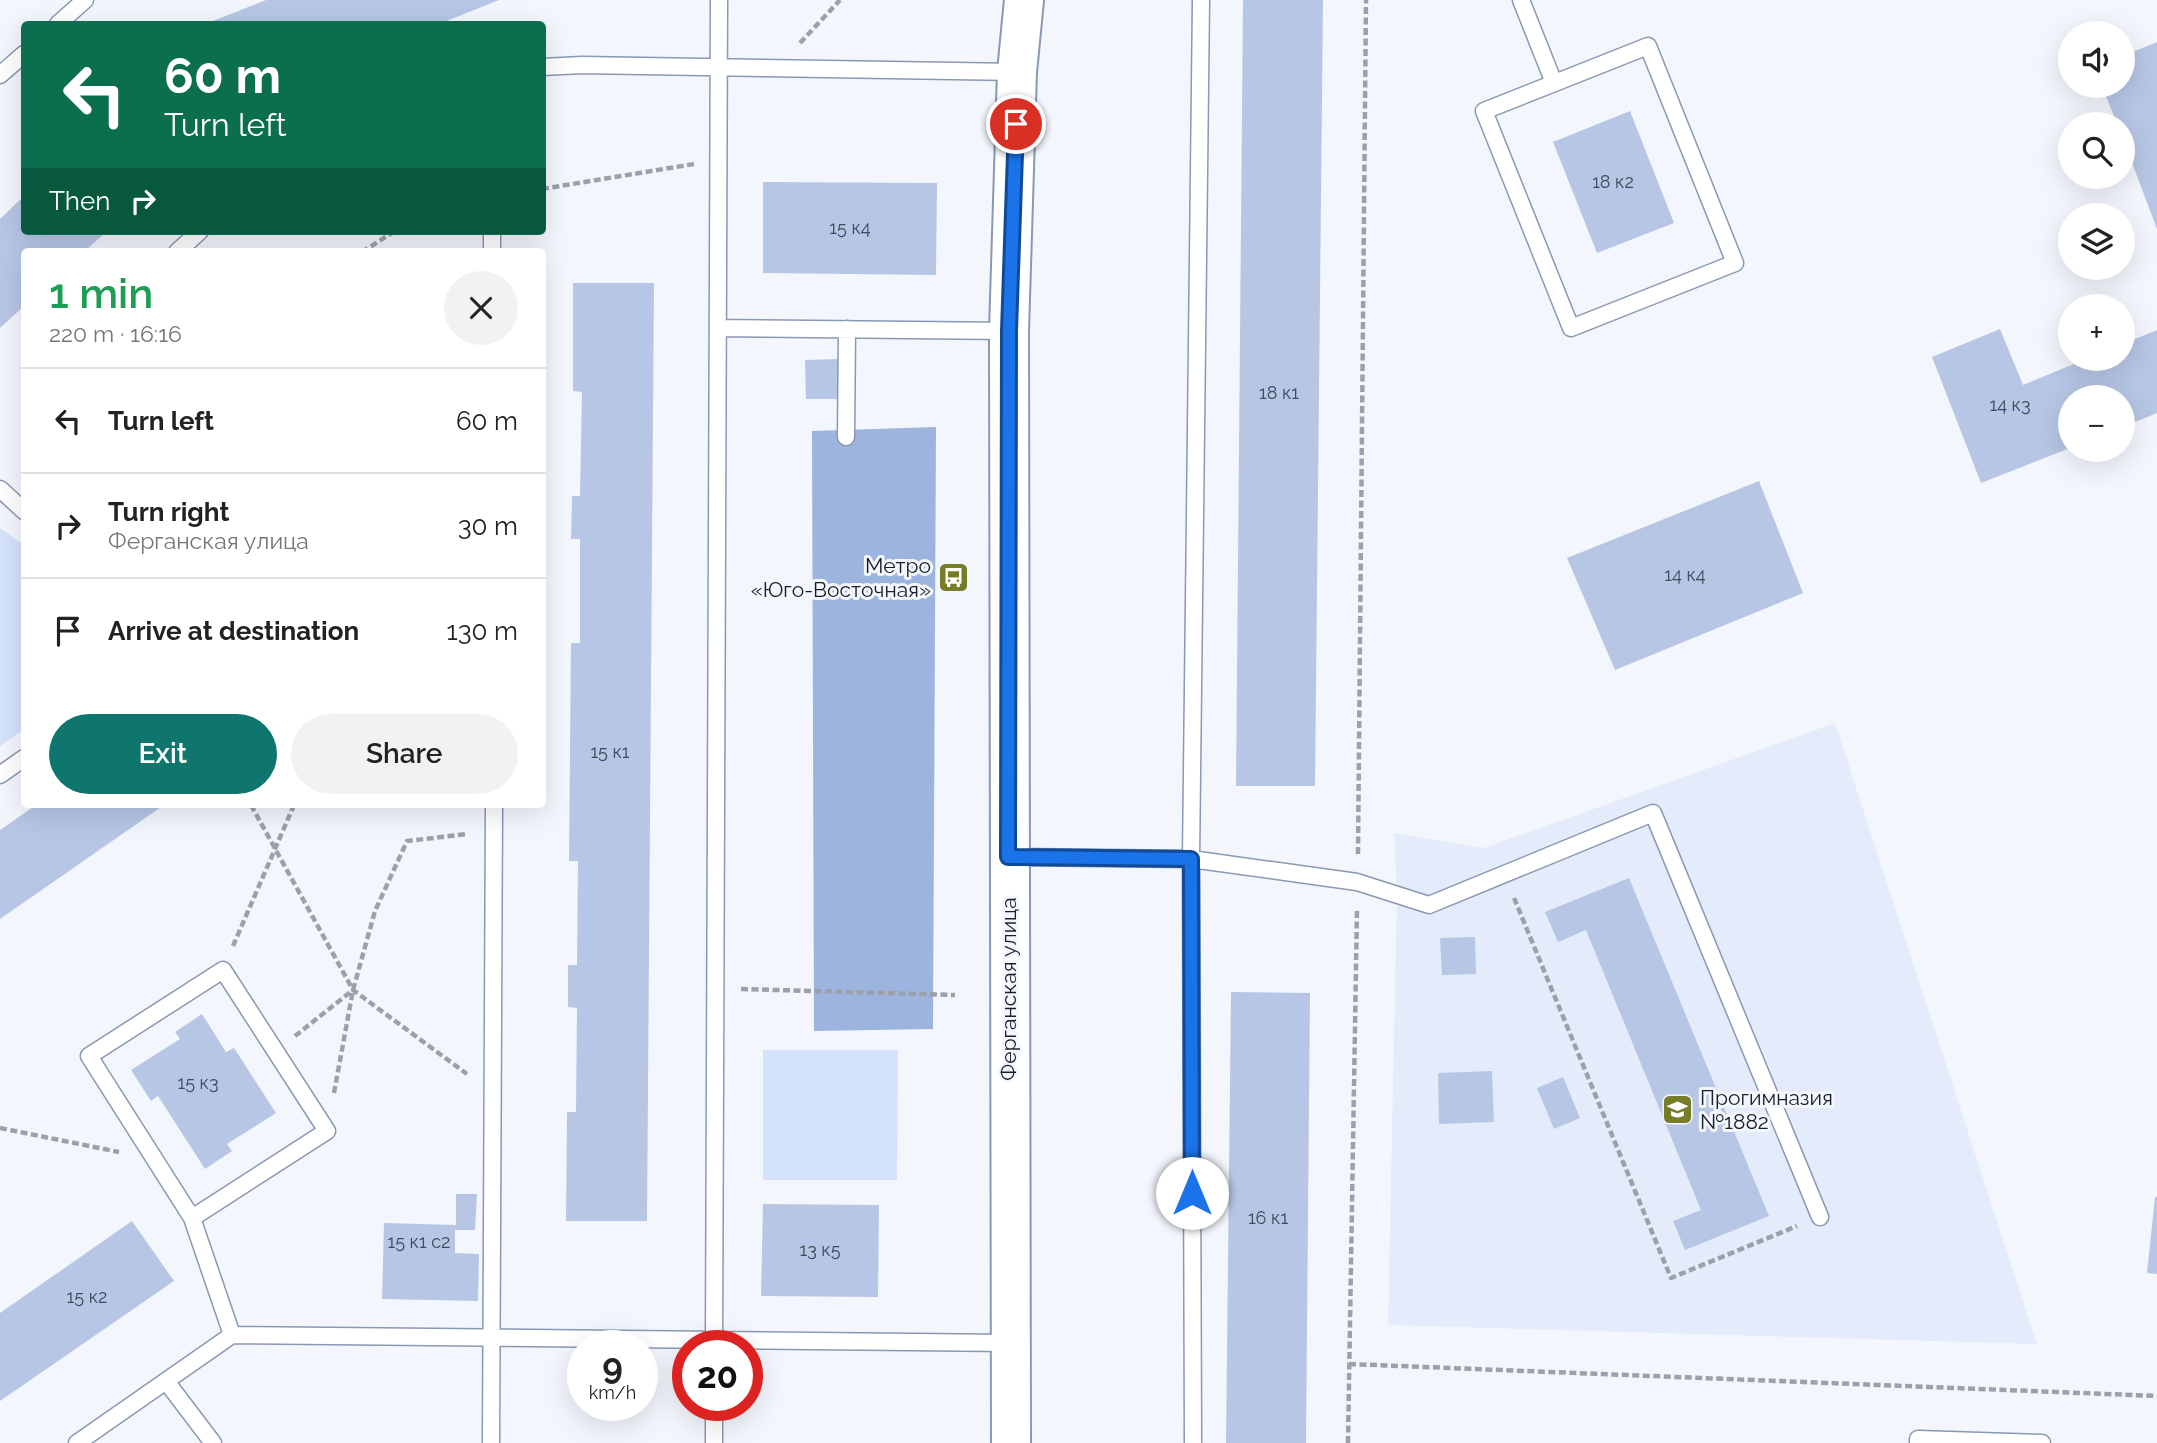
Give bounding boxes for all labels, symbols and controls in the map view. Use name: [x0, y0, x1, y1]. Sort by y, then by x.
map controls: [2058, 21, 2135, 462]
button: sound: [2058, 21, 2135, 98]
text: 60 m: [164, 47, 281, 104]
icon: left: [49, 49, 140, 140]
pin: [986, 94, 1046, 154]
icon: arrive: [997, 105, 1035, 143]
text: Turn left: [164, 106, 286, 143]
button: search: [2058, 112, 2135, 189]
house number: 18 к2: [1592, 171, 1634, 192]
icon: right: [124, 182, 162, 220]
text: Then: [49, 186, 110, 216]
button: layers: [2058, 203, 2135, 280]
house number: 15 к4: [829, 217, 871, 238]
text: 1 min: [49, 269, 153, 318]
button: close: [444, 271, 518, 345]
button: +: [2058, 294, 2135, 371]
text: 220 m · 16:16: [49, 320, 182, 347]
house number: 18 к1: [1259, 382, 1299, 403]
button: −: [2058, 385, 2135, 462]
house number: 14 к3: [1989, 394, 2031, 415]
icon: left: [49, 402, 87, 440]
text: Turn left: [108, 406, 214, 436]
text: 60 m: [456, 406, 518, 436]
text: Turn right: [108, 497, 229, 527]
icon: right: [49, 507, 87, 545]
text: 30 m: [458, 511, 518, 541]
text: Ферганская улица: [108, 527, 309, 554]
place label: Метро «Юго-Восточная»: [751, 553, 931, 602]
bus stop icon: Метро «Юго-Восточная»: [937, 561, 971, 595]
house number: 14 к4: [1664, 564, 1706, 585]
icon: arrive: [49, 612, 87, 650]
text: Arrive at destination: [108, 616, 359, 646]
text: 130 m: [447, 616, 518, 646]
button: Exit: [49, 714, 277, 794]
button: Share: [291, 714, 518, 794]
house number: 15 к1: [590, 741, 630, 762]
street label: Ферганская улица: [996, 897, 1021, 1081]
house number: 15 к3: [177, 1072, 219, 1093]
place label: Прогимназия №1882: [1700, 1085, 1833, 1134]
school or university icon: Прогимназия №1882: [1660, 1093, 1694, 1127]
position arrow: [1155, 1156, 1229, 1230]
house number: 16 к1: [1248, 1207, 1288, 1228]
house number: 15 к1 с2: [387, 1231, 451, 1252]
house number: 13 к5: [799, 1239, 841, 1260]
house number: 15 к2: [67, 1286, 107, 1307]
speed limit sign: 20: [672, 1330, 763, 1421]
text: 9: [602, 1346, 623, 1387]
text: km/h: [589, 1382, 636, 1403]

